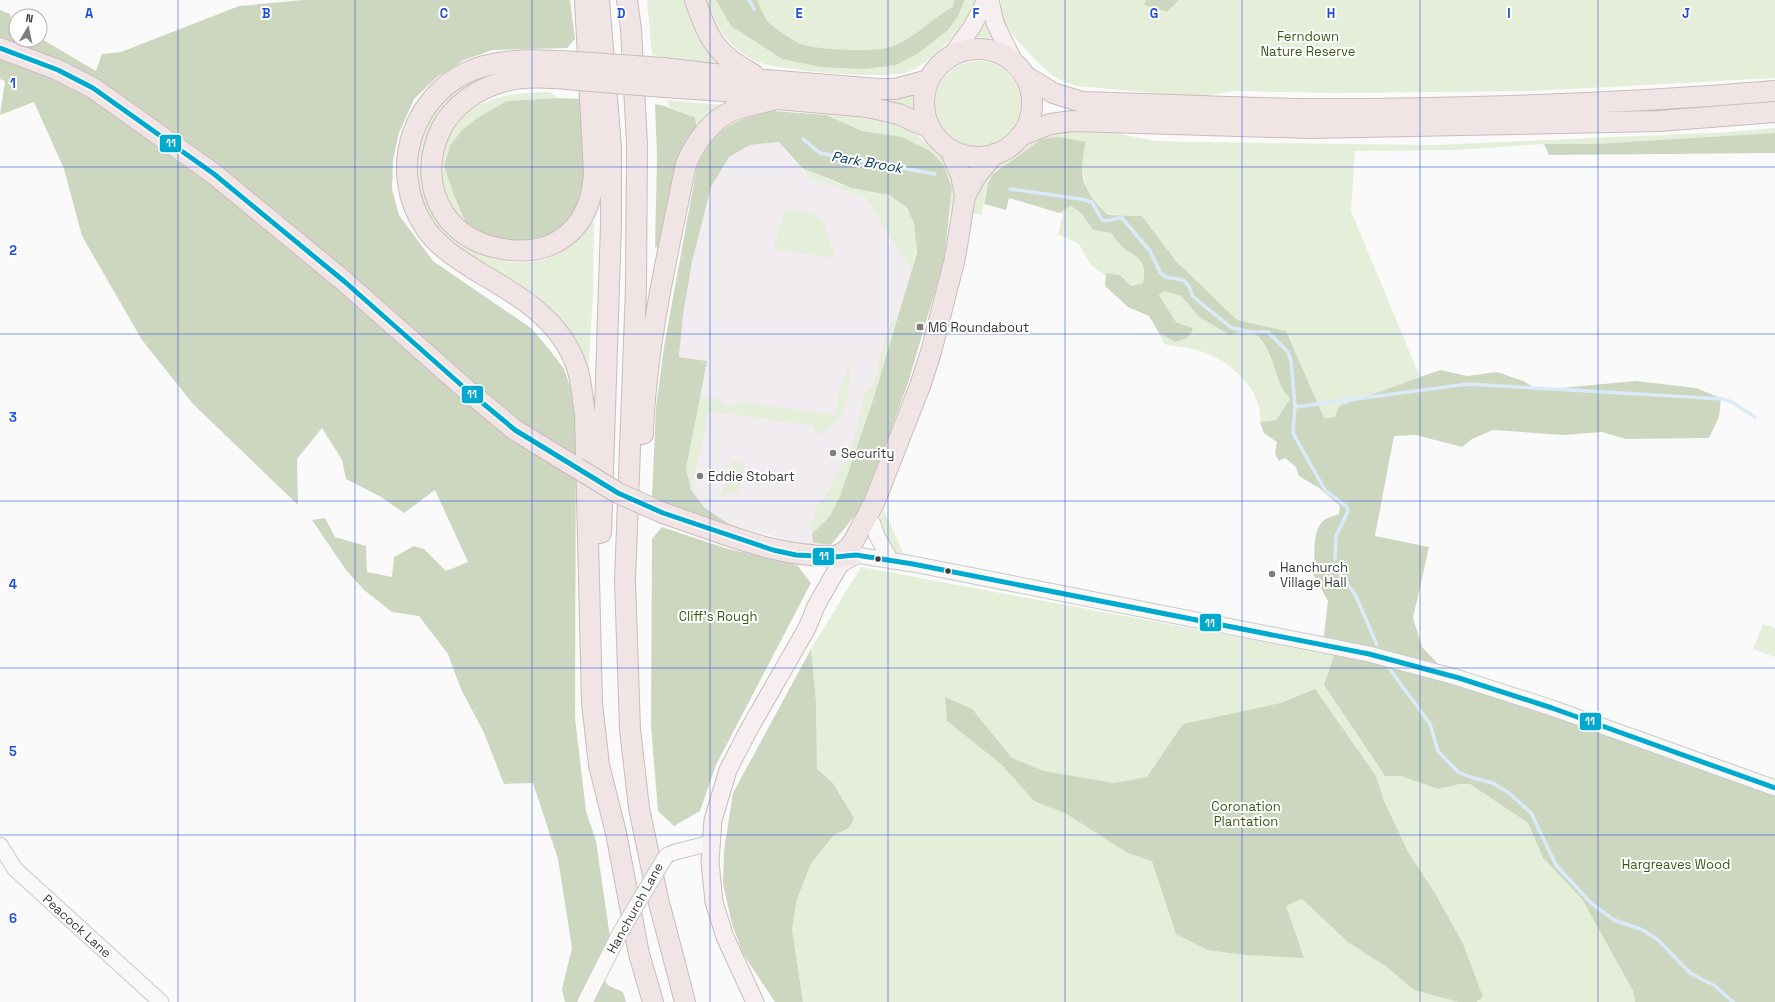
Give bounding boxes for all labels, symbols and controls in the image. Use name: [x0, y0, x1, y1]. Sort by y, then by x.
text: A: [85, 5, 94, 22]
text: B: [262, 5, 271, 22]
text: C: [440, 5, 448, 22]
text: D: [617, 5, 626, 22]
text: E: [795, 5, 803, 22]
text: F: [973, 5, 980, 22]
text: G: [1150, 5, 1158, 22]
text: H: [1327, 5, 1335, 22]
text: I: [1507, 5, 1511, 22]
text: J: [1682, 5, 1690, 22]
north arrow: [8, 8, 48, 48]
text: N: [25, 11, 34, 26]
park label: Ferndown Nature Reserve: [1260, 28, 1356, 60]
text: 1: [10, 75, 16, 92]
line badge: 11: [159, 134, 182, 153]
text: 11: [166, 136, 176, 150]
water label: Park Brook: [830, 147, 905, 177]
text: 2: [9, 242, 17, 259]
place label: M6 Roundabout: [928, 319, 1029, 336]
marker: M6 Roundabout: [915, 322, 925, 332]
line badge: 11: [461, 385, 484, 404]
text: 11: [467, 387, 477, 401]
text: 3: [9, 409, 17, 426]
place label: Security: [841, 445, 894, 462]
marker: Security: [828, 448, 838, 458]
place label: Eddie Stobart: [708, 468, 795, 485]
marker: Eddie Stobart: [695, 471, 705, 481]
line badge: 11: [812, 547, 835, 566]
text: 11: [819, 549, 829, 563]
unlabelled marker: [873, 554, 883, 564]
place label: Hanchurch Village Hall: [1280, 559, 1348, 591]
unlabelled marker: [943, 566, 953, 576]
marker: Hanchurch Village Hall: [1267, 569, 1277, 579]
text: 4: [9, 576, 17, 593]
park label: Cliff's Rough: [679, 608, 757, 625]
line badge: 11: [1199, 613, 1222, 632]
text: 11: [1205, 616, 1215, 630]
line badge: 11: [1579, 712, 1602, 731]
text: 11: [1585, 714, 1595, 728]
text: 5: [9, 743, 17, 760]
park label: Coronation Plantation: [1211, 798, 1281, 830]
park label: Hargreaves Wood: [1622, 856, 1730, 873]
street label: Hanchurch Lane: [603, 859, 667, 957]
street label: Peacock Lane: [39, 891, 115, 961]
text: 6: [9, 910, 17, 927]

